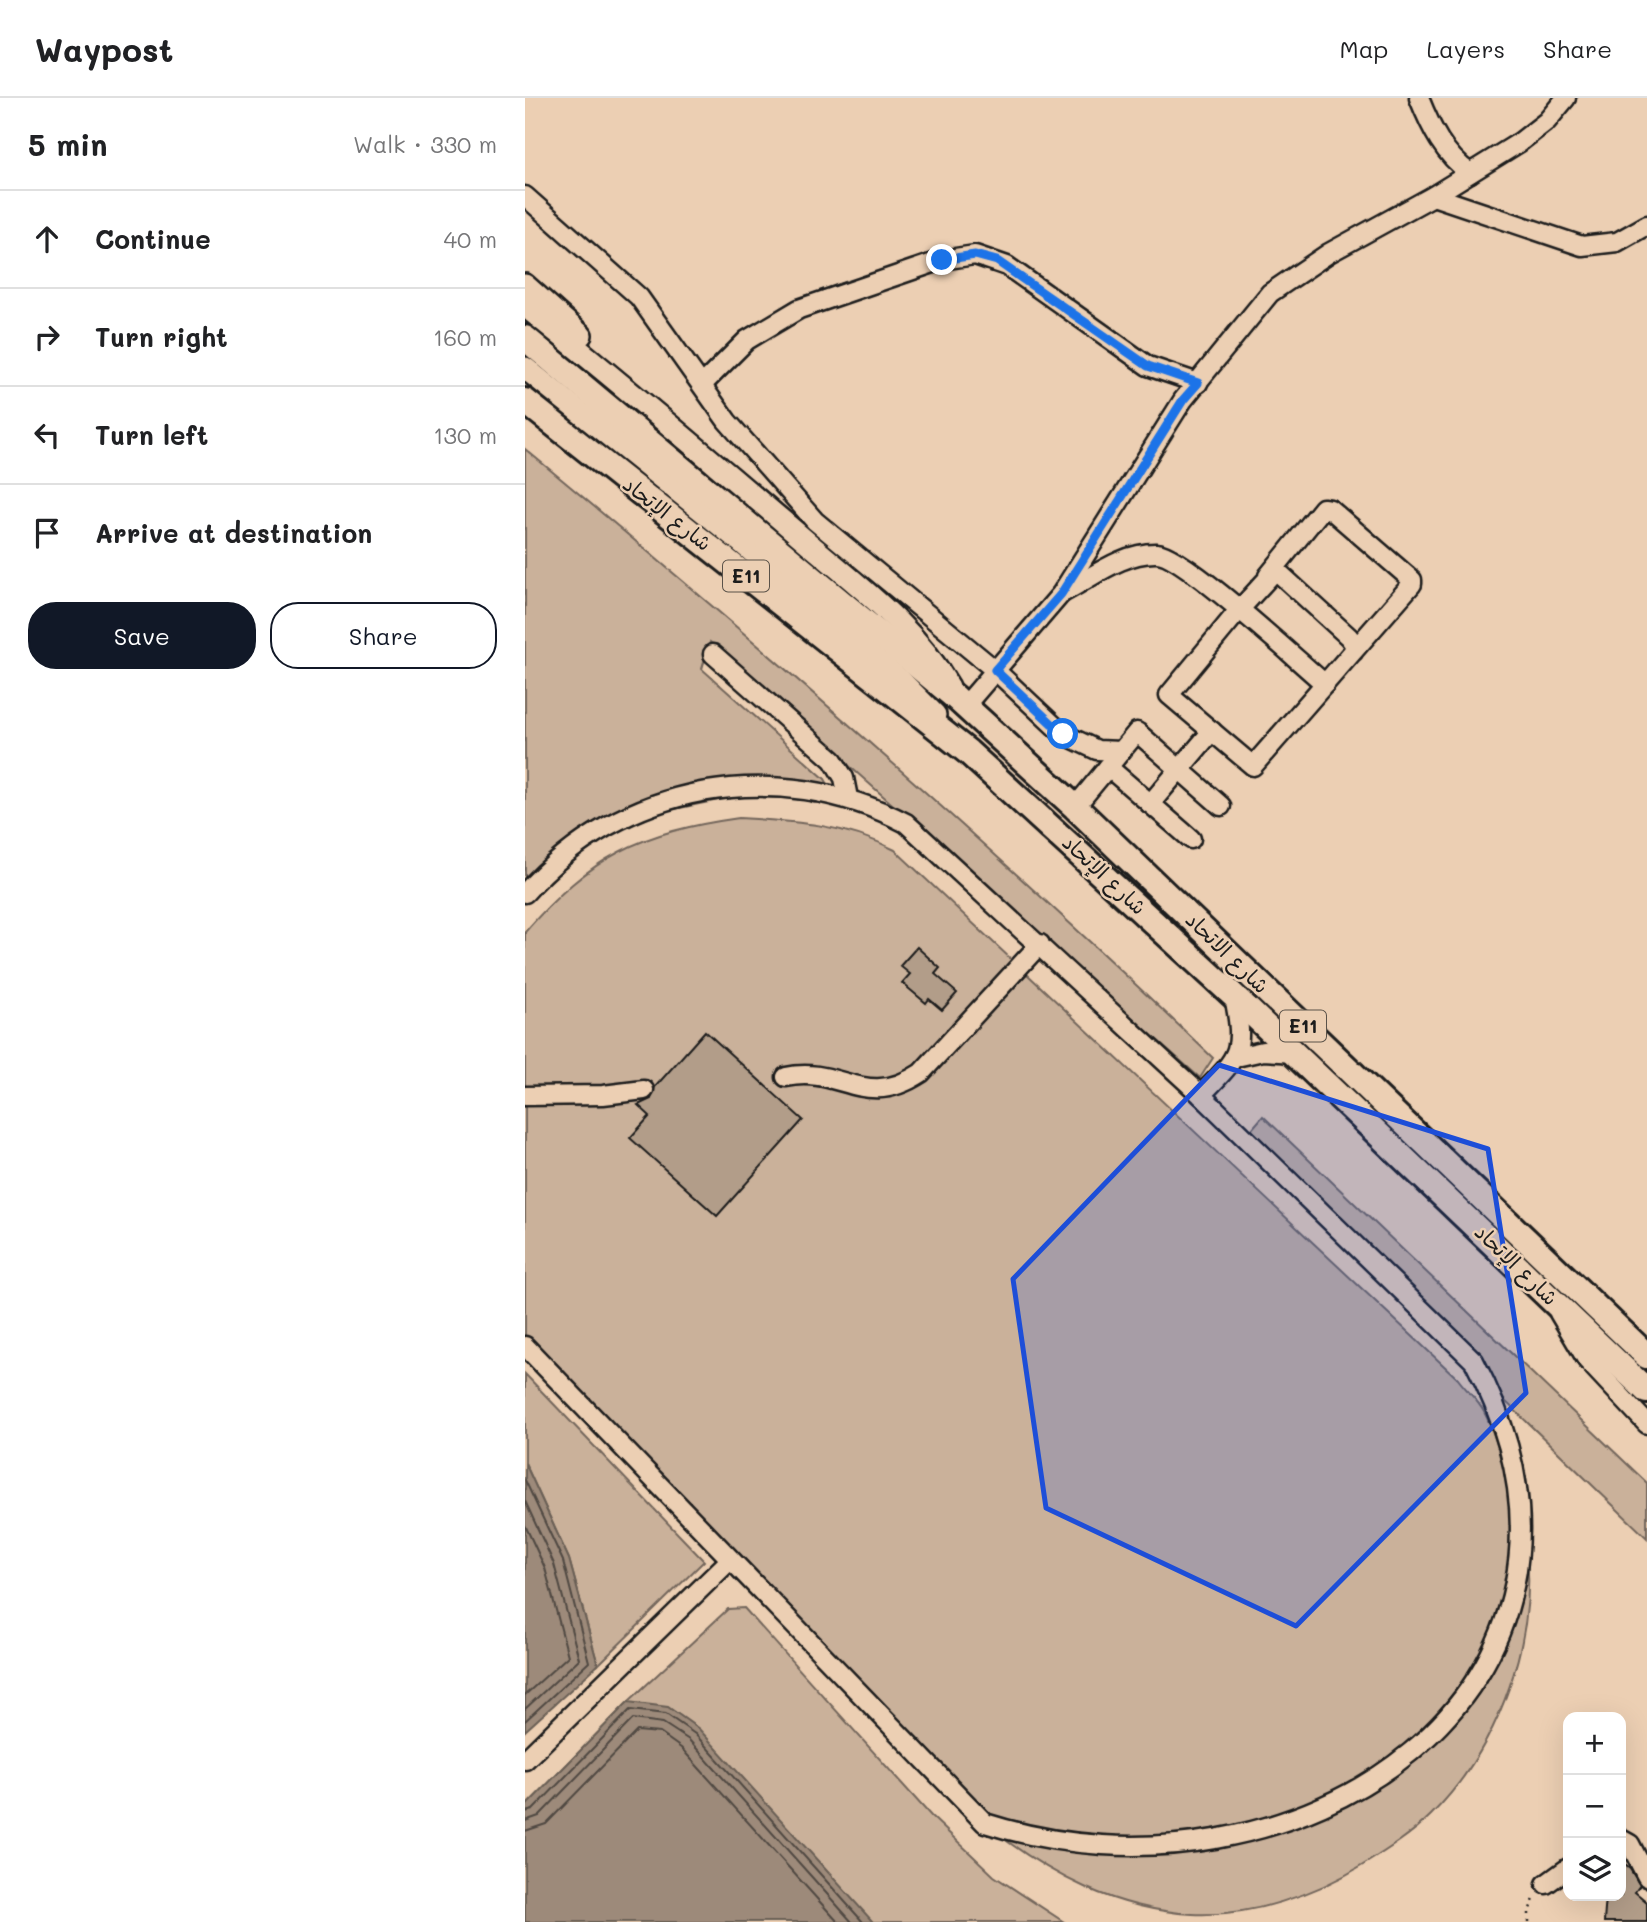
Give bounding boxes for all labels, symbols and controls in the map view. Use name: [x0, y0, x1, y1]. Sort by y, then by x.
text: Waypost: [35, 27, 173, 70]
text: Map: [1340, 33, 1388, 64]
text: Layers: [1426, 33, 1505, 64]
text: Share: [1543, 33, 1612, 64]
text: 5 min: [28, 124, 108, 164]
text: Walk · 330 m: [353, 129, 497, 159]
icon: ahead: [28, 220, 66, 258]
text: Continue: [95, 222, 211, 256]
text: 40 m: [444, 224, 497, 254]
route end: [926, 244, 957, 275]
icon: right: [28, 318, 66, 356]
text: Turn right: [95, 320, 228, 354]
text: 160 m: [433, 322, 497, 352]
icon: left: [28, 416, 66, 454]
text: Turn left: [95, 418, 208, 452]
text: 130 m: [433, 420, 497, 450]
street label: شارع الإتحاد: [616, 470, 718, 558]
icon: arrive: [28, 514, 66, 552]
text: Arrive at destination: [95, 516, 372, 550]
road number: E11: [723, 561, 769, 592]
button: Save: [28, 602, 256, 669]
button: Share: [270, 602, 497, 669]
route start: [1047, 718, 1078, 749]
street label: شارع الإتحاد: [1055, 828, 1153, 922]
street label: شارع الاتحاد: [1179, 906, 1275, 1000]
road number: E11: [1280, 1010, 1326, 1042]
street label: شارع الإتحاد: [1468, 1218, 1564, 1312]
map controls: [1563, 1712, 1626, 1901]
button: +: [1563, 1712, 1626, 1775]
button: −: [1563, 1775, 1626, 1838]
button: layers: [1563, 1838, 1626, 1901]

